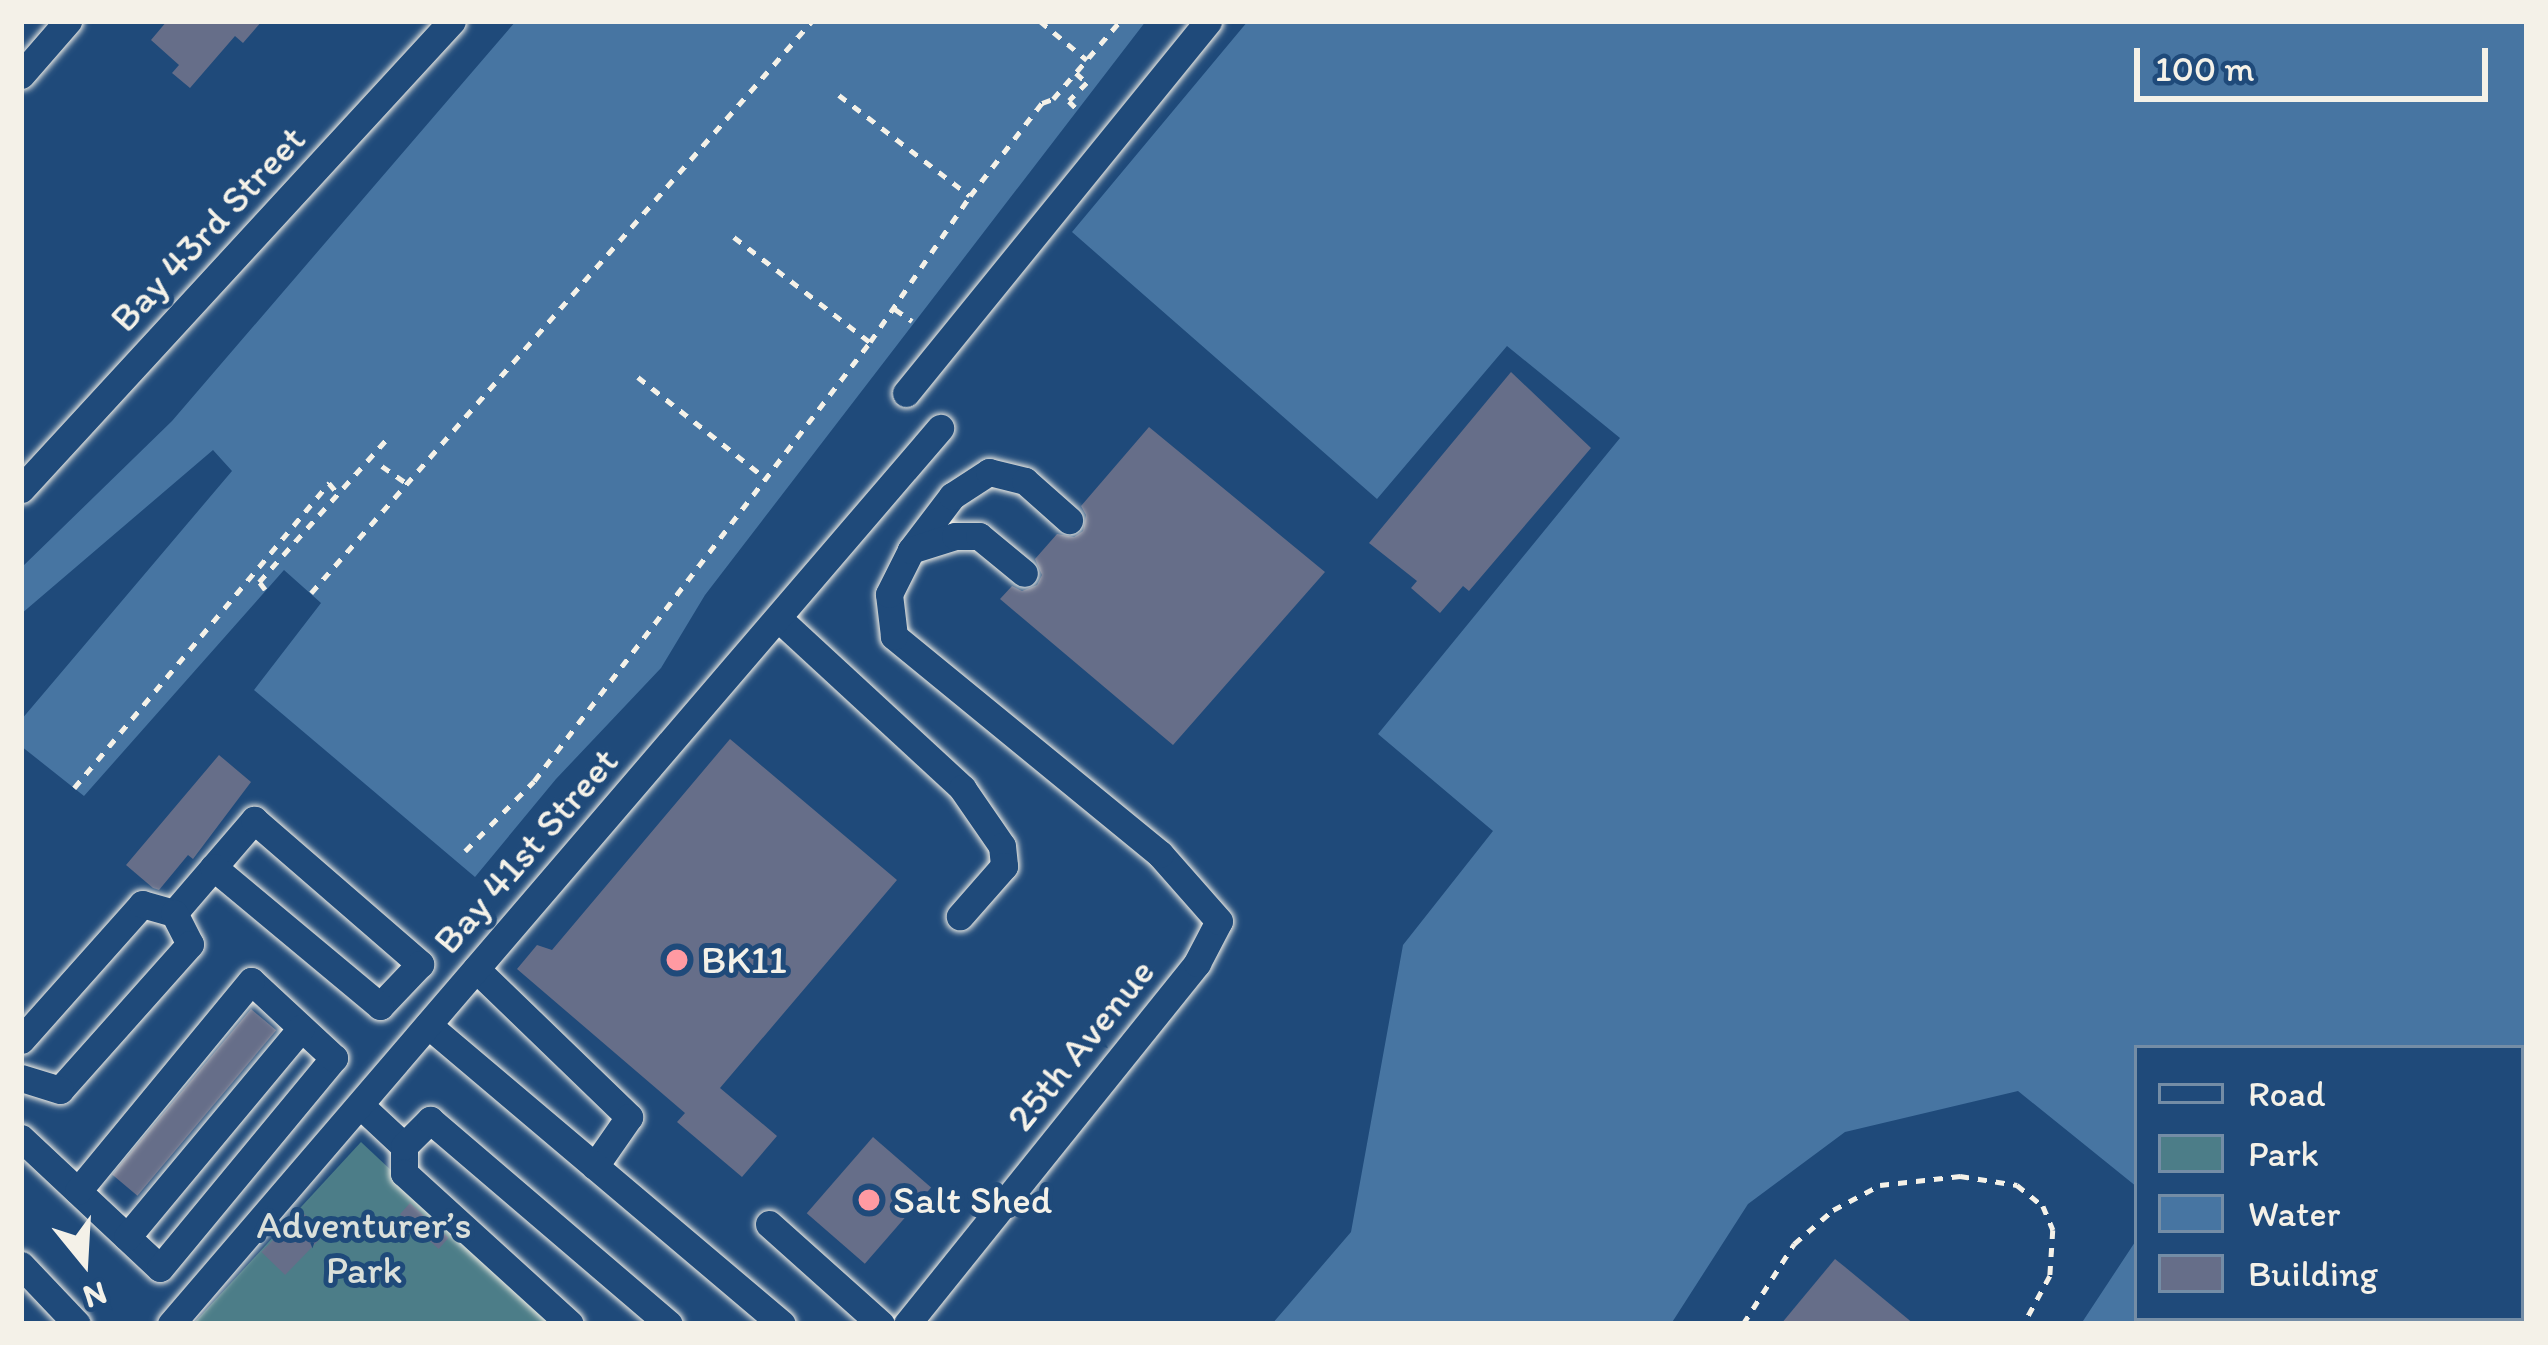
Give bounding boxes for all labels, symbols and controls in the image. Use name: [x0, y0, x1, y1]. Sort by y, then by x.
scale bar: [2140, 24, 2494, 98]
text: 100 m: [2155, 47, 2254, 90]
street label: Bay 43rd Street: [100, 116, 316, 342]
street label: Bay 41st Street: [424, 738, 628, 964]
place label: BK11: [701, 937, 787, 983]
marker: BK11: [664, 947, 690, 973]
street label: 25th Avenue: [998, 950, 1164, 1140]
legend: [2134, 1045, 2524, 1321]
text: Road: [2248, 1072, 2326, 1115]
text: Park: [2248, 1132, 2319, 1175]
place label: Salt Shed: [893, 1177, 1052, 1223]
marker: Salt Shed: [856, 1187, 882, 1213]
text: Water: [2248, 1192, 2340, 1235]
north arrow: [24, 1201, 144, 1321]
park label: Adventurer’s Park: [256, 1203, 472, 1294]
text: Building: [2248, 1252, 2378, 1295]
text: N: [79, 1274, 112, 1318]

